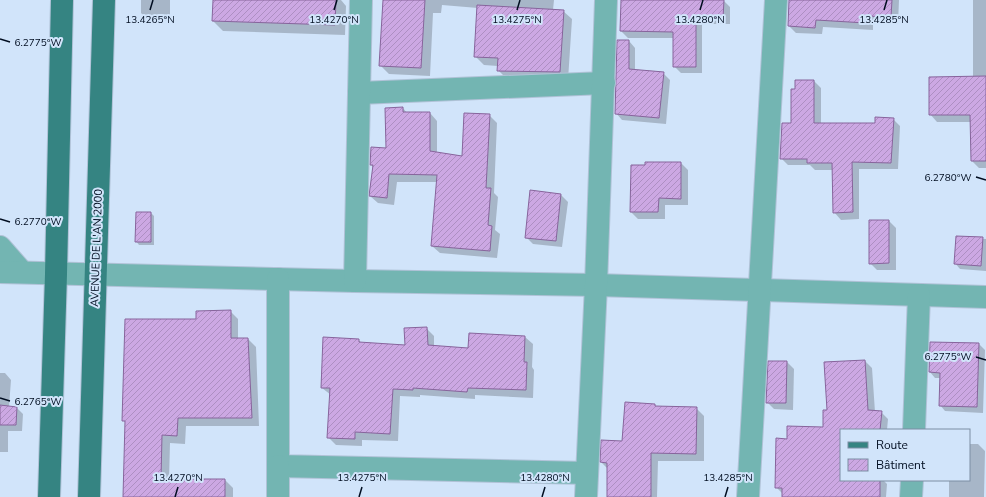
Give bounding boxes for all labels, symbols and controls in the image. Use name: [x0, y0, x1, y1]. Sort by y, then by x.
text: 13.4265°N: [125, 13, 175, 27]
text: 13.4270°N: [309, 13, 359, 27]
text: 13.4275°N: [492, 13, 542, 27]
text: 13.4280°N: [675, 13, 725, 27]
text: 13.4285°N: [859, 13, 909, 27]
text: 6.2775°W: [14, 36, 62, 50]
text: 6.2780°W: [924, 171, 972, 185]
street label: AVENUE DE L'AN 2000: [87, 188, 106, 307]
text: 6.2770°W: [14, 215, 62, 229]
text: 6.2775°W: [924, 350, 972, 364]
text: 6.2765°W: [14, 395, 62, 409]
legend: [840, 429, 970, 481]
text: Route: [876, 437, 908, 453]
text: Bâtiment: [876, 457, 926, 473]
text: 13.4270°N: [153, 471, 203, 485]
text: 13.4275°N: [337, 471, 387, 485]
text: 13.4280°N: [520, 471, 570, 485]
text: 13.4285°N: [703, 471, 753, 485]

